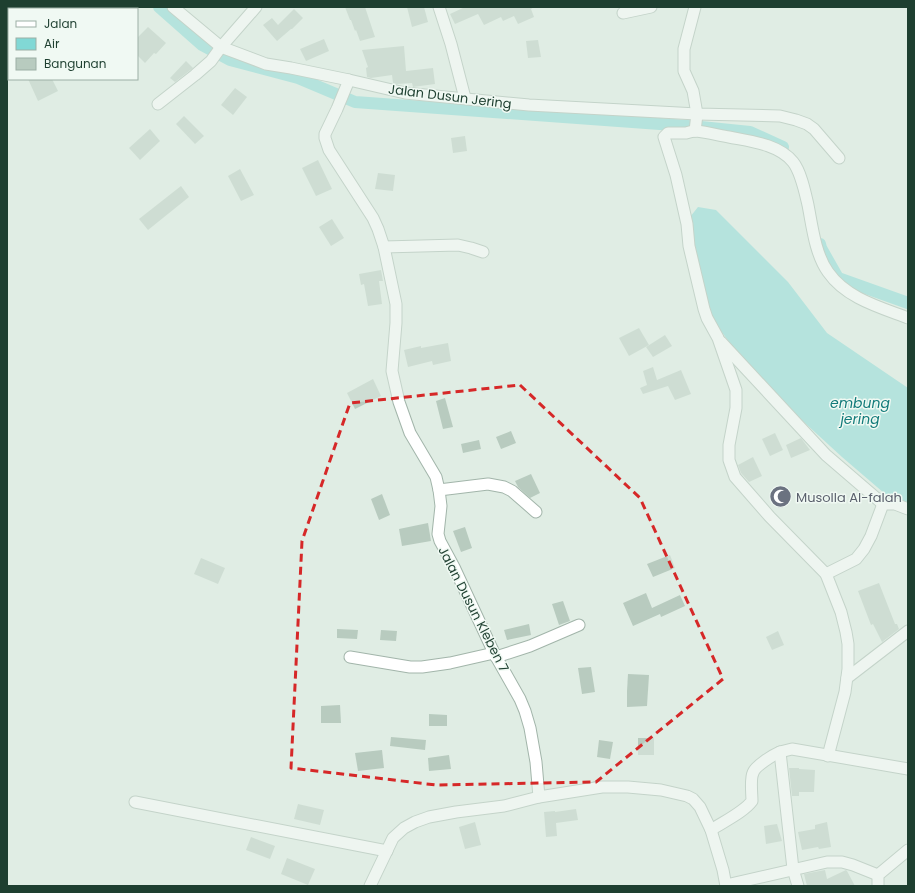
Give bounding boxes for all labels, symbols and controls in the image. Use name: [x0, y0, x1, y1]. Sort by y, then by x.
legend: [8, 8, 138, 80]
text: Jalan: [44, 15, 77, 32]
text: Air: [44, 35, 60, 52]
text: Bangunan: [44, 55, 106, 72]
street label: Jalan Dusun Jering: [387, 80, 513, 113]
water label: embung jering: [830, 393, 891, 429]
mosque icon: Musolla Al-falah: [767, 484, 793, 510]
place label: Musolla Al-falah: [796, 488, 902, 507]
street label: Jalan Dusun Kleben 7: [434, 543, 513, 675]

